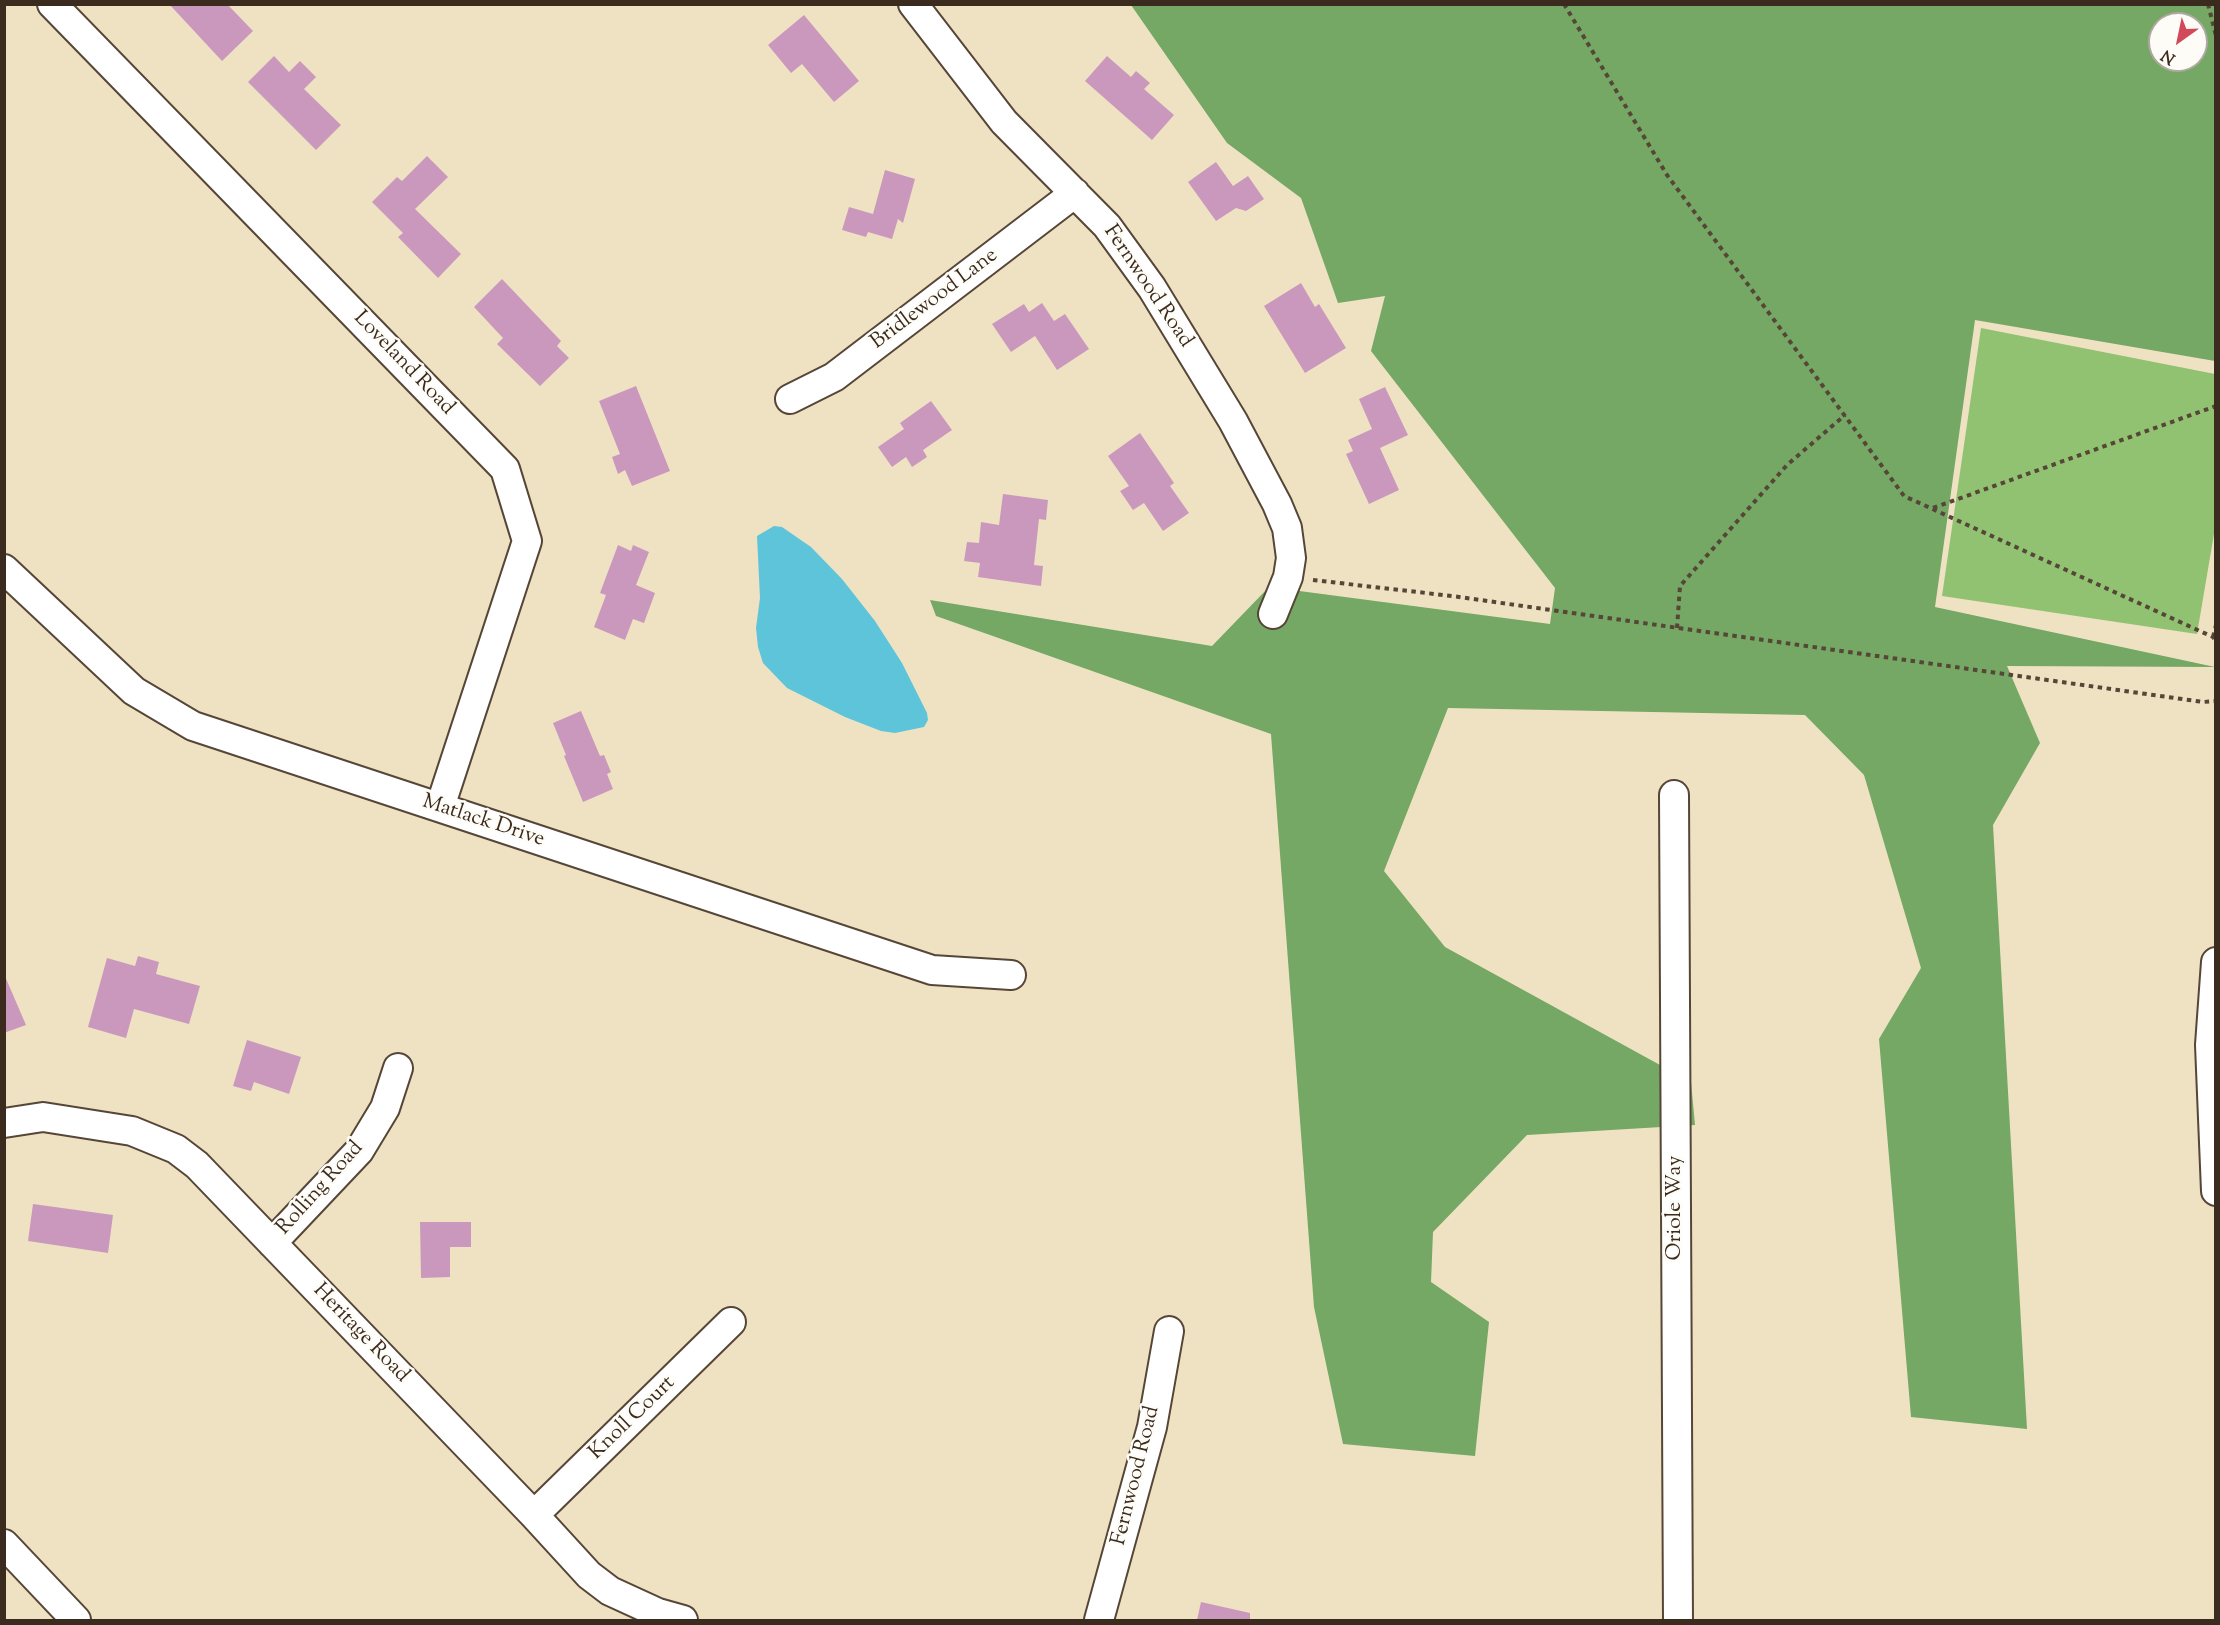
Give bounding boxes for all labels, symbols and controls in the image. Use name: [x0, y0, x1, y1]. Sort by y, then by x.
north arrow: [2148, 12, 2208, 72]
text: N: [2157, 43, 2181, 69]
street label: Fernwood Road: [1097, 221, 1197, 353]
street label: Bridlewood Lane: [866, 244, 1004, 356]
street label: Loveland Road: [347, 307, 459, 421]
street label: Matlack Drive: [419, 790, 547, 854]
street label: Rolling Road: [272, 1137, 370, 1241]
street label: Oriole Way: [1663, 1156, 1689, 1260]
street label: Heritage Road: [306, 1279, 414, 1389]
street label: Knoll Court: [585, 1372, 681, 1466]
street label: Fernwood Road: [1108, 1404, 1166, 1548]

